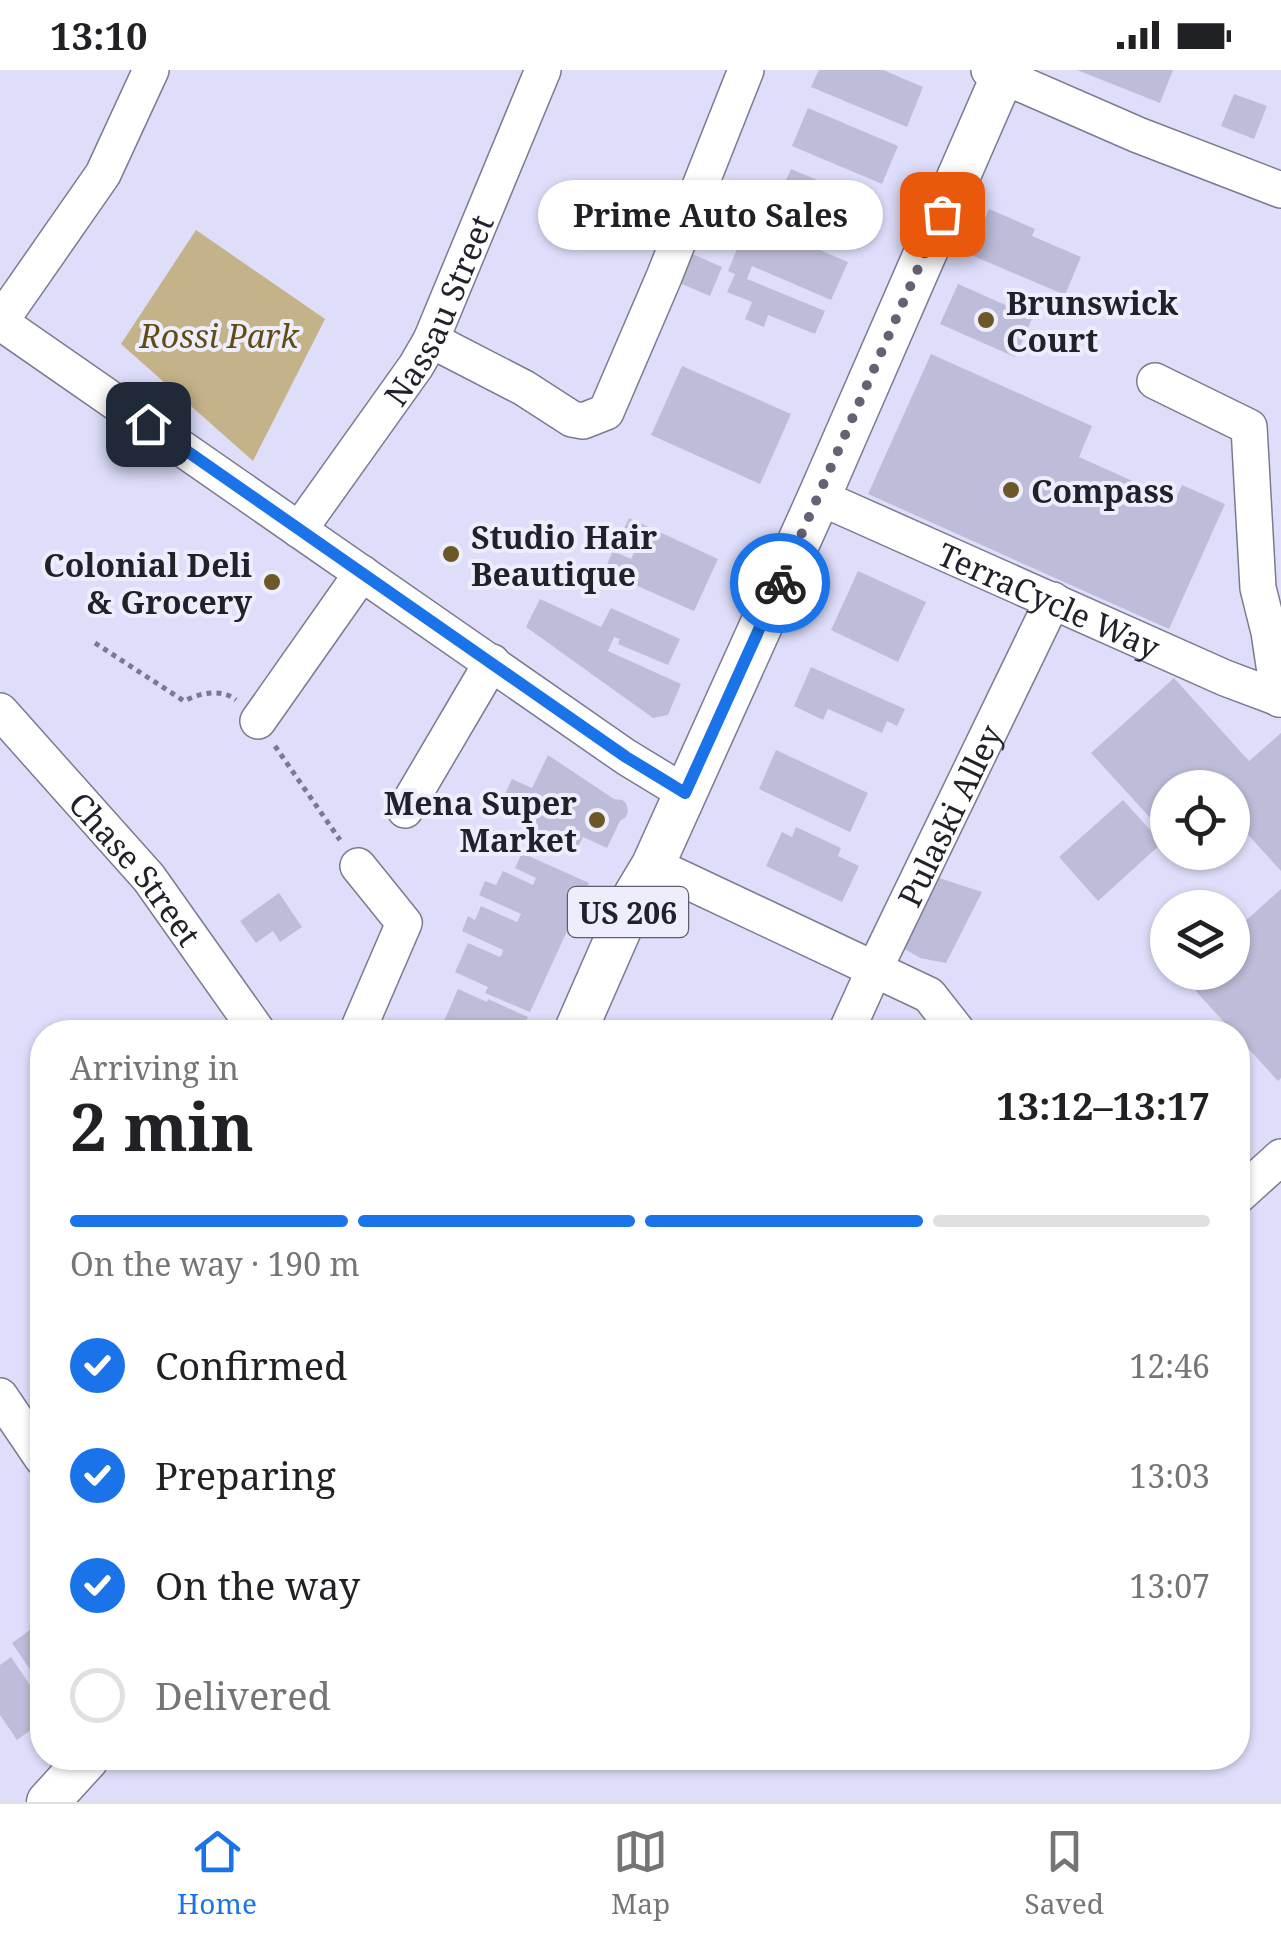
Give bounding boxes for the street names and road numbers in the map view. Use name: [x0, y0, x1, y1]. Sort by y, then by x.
street label: Nassau Street: [373, 208, 502, 414]
street label: TerraCycle Way: [932, 531, 1168, 668]
street label: Pulaski Alley: [887, 716, 1012, 913]
street label: Chase Street: [60, 782, 211, 954]
road number: US 206: [568, 887, 688, 937]

